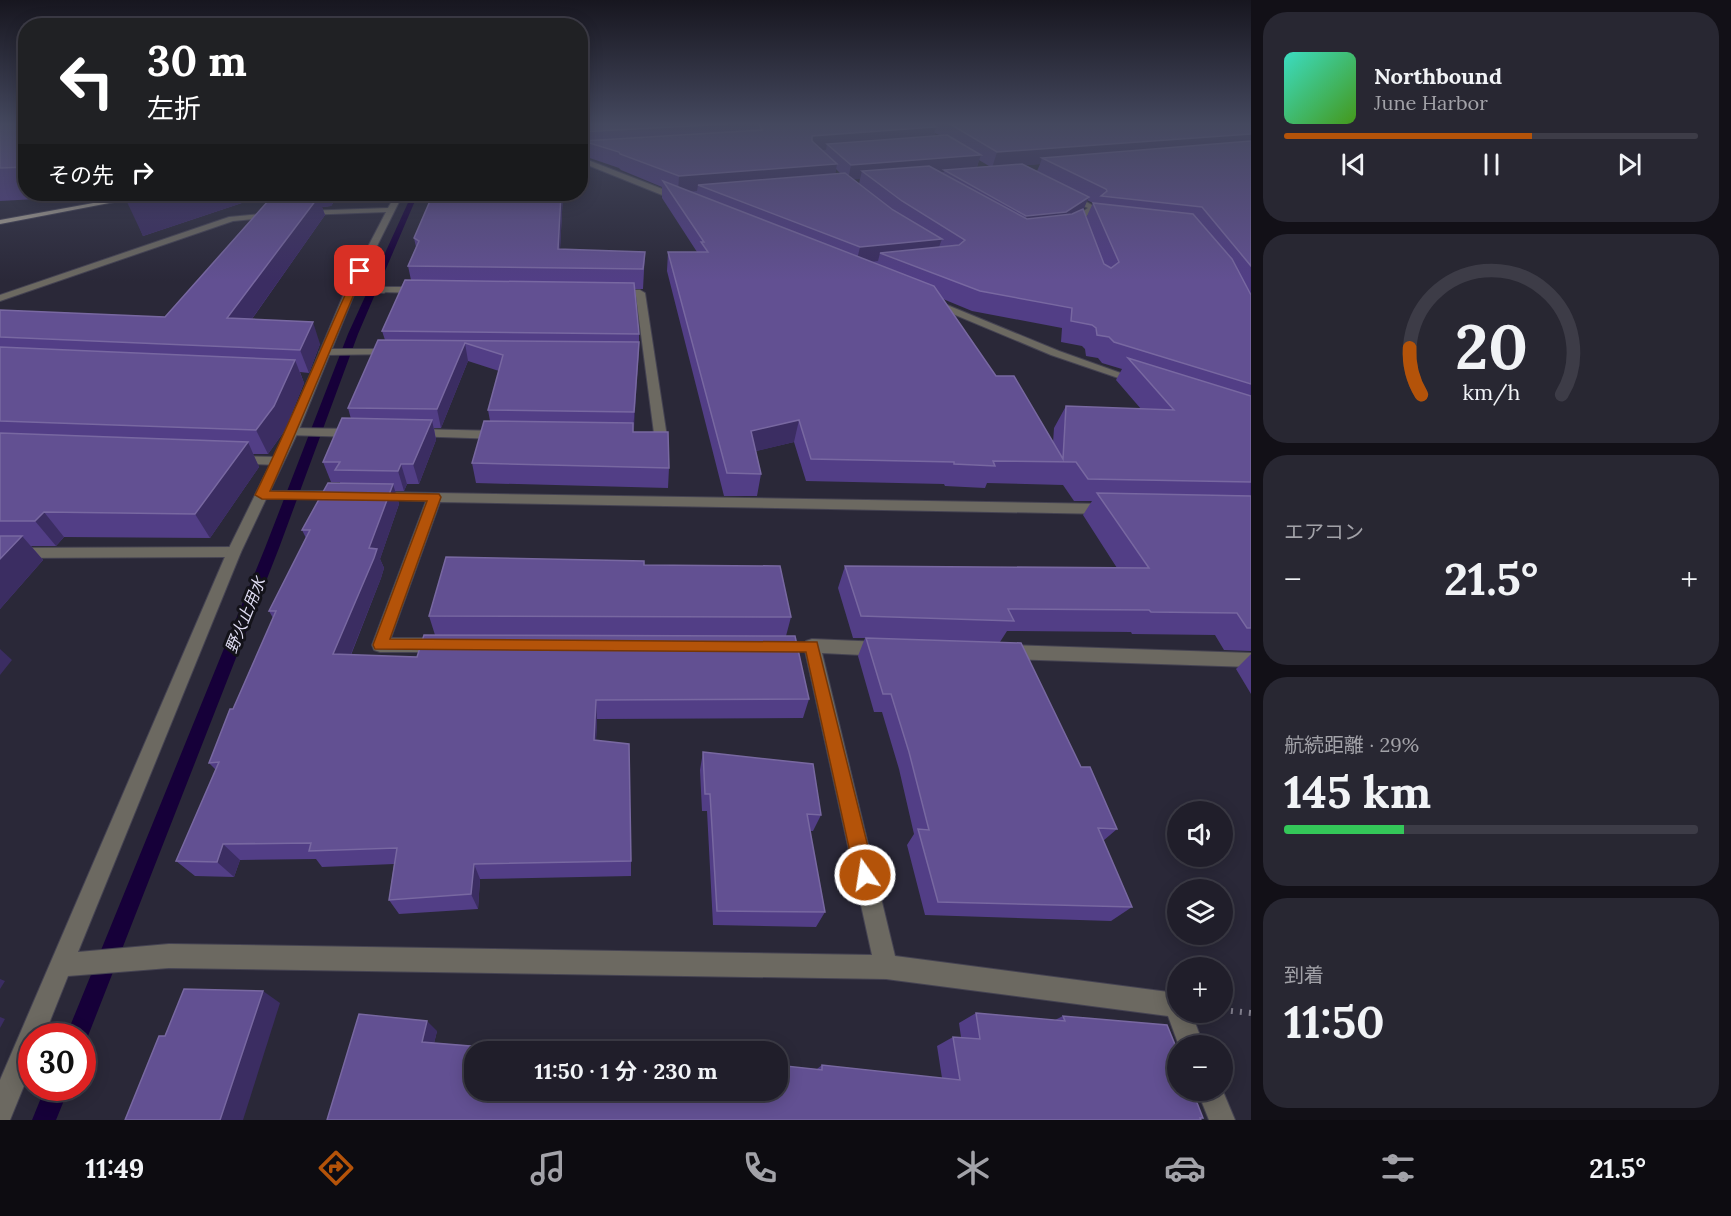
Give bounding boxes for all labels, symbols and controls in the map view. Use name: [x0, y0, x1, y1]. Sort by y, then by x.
text: 30 m: [147, 34, 247, 88]
icon: left: [48, 42, 126, 120]
text: Northbound: [1374, 62, 1502, 90]
text: June Harbor: [1374, 90, 1488, 115]
text: 左折: [147, 91, 201, 125]
icon: previous: [1337, 148, 1370, 181]
icon: pause: [1475, 148, 1508, 181]
icon: next: [1613, 148, 1646, 181]
icon: right: [126, 156, 159, 189]
text: その先: [48, 161, 114, 189]
pin: [334, 245, 385, 296]
icon: arrive: [343, 254, 376, 287]
text: 20: [1455, 307, 1527, 387]
text: km/h: [1462, 379, 1520, 407]
text: エアコン: [1284, 519, 1364, 544]
text: 21.5°: [1444, 550, 1538, 607]
text: −: [1284, 558, 1302, 600]
text: +: [1680, 558, 1698, 600]
water label: 野火止用水: [221, 572, 270, 656]
text: 航続距離 · 29%: [1284, 732, 1419, 757]
text: 145 km: [1284, 763, 1431, 820]
map controls: [1167, 801, 1233, 1101]
button: sound: [1167, 801, 1233, 867]
position arrow: [833, 843, 897, 907]
button: layers: [1167, 879, 1233, 945]
button: +: [1167, 957, 1233, 1023]
text: 到着: [1284, 962, 1324, 987]
text: 11:50: [1284, 993, 1385, 1050]
speed limit sign: 30: [18, 1023, 96, 1101]
button: −: [1167, 1035, 1233, 1101]
text: 11:50 · 1 分 · 230 m: [534, 1057, 718, 1085]
icon: directions: [315, 1147, 357, 1189]
icon: music: [527, 1147, 569, 1189]
icon: phone: [739, 1147, 781, 1189]
icon: climate: [952, 1147, 994, 1189]
icon: car: [1164, 1147, 1206, 1189]
icon: filters: [1377, 1147, 1419, 1189]
text: 11:49: [85, 1151, 144, 1185]
text: 21.5°: [1589, 1151, 1646, 1185]

